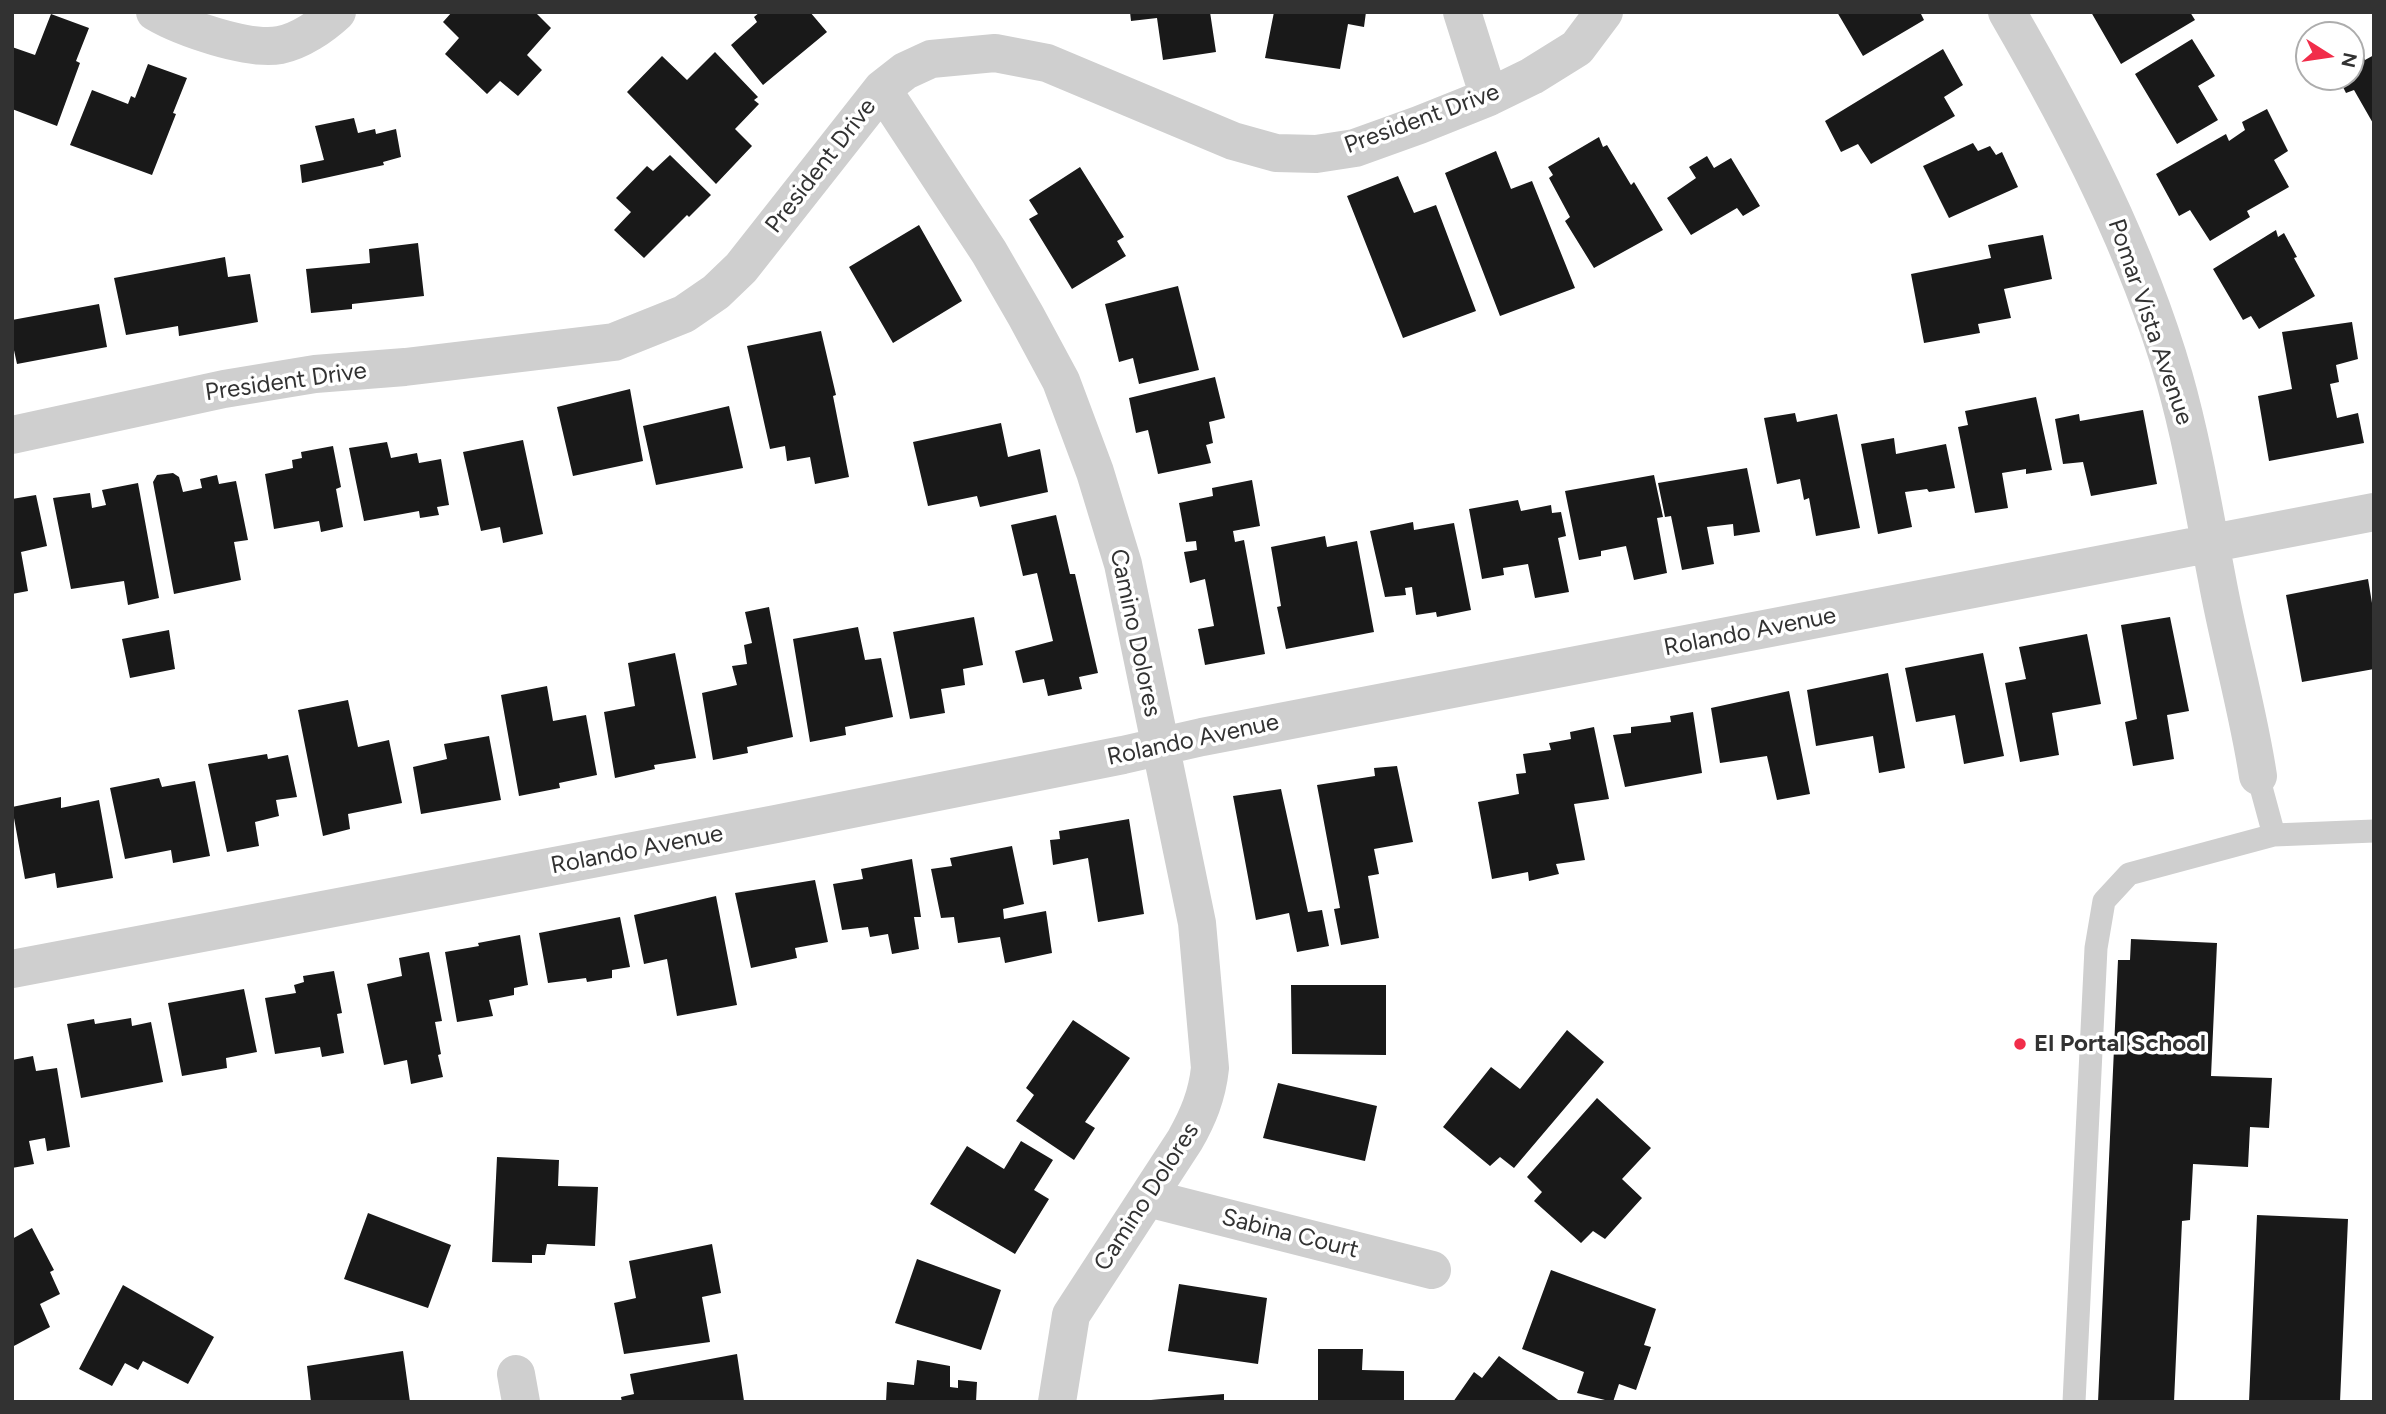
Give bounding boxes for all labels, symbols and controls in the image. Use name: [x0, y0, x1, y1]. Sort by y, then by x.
north arrow: [2295, 21, 2365, 91]
text: N: [2336, 50, 2362, 70]
street label: President Drive: [1341, 78, 1503, 160]
street label: President Drive: [760, 93, 882, 239]
street label: Pomar Vista Avenue: [2101, 215, 2199, 429]
street label: President Drive: [203, 356, 369, 408]
street label: Camino Dolores: [1103, 546, 1167, 720]
street label: Rolando Avenue: [1661, 601, 1839, 663]
street label: Rolando Avenue: [1104, 708, 1282, 772]
street label: Rolando Avenue: [548, 819, 726, 881]
place label: El Portal School: [2034, 1030, 2206, 1058]
marker: El Portal School: [2012, 1036, 2028, 1052]
street label: Camino Dolores: [1088, 1118, 1206, 1276]
street label: Sabina Court: [1219, 1203, 1361, 1265]

